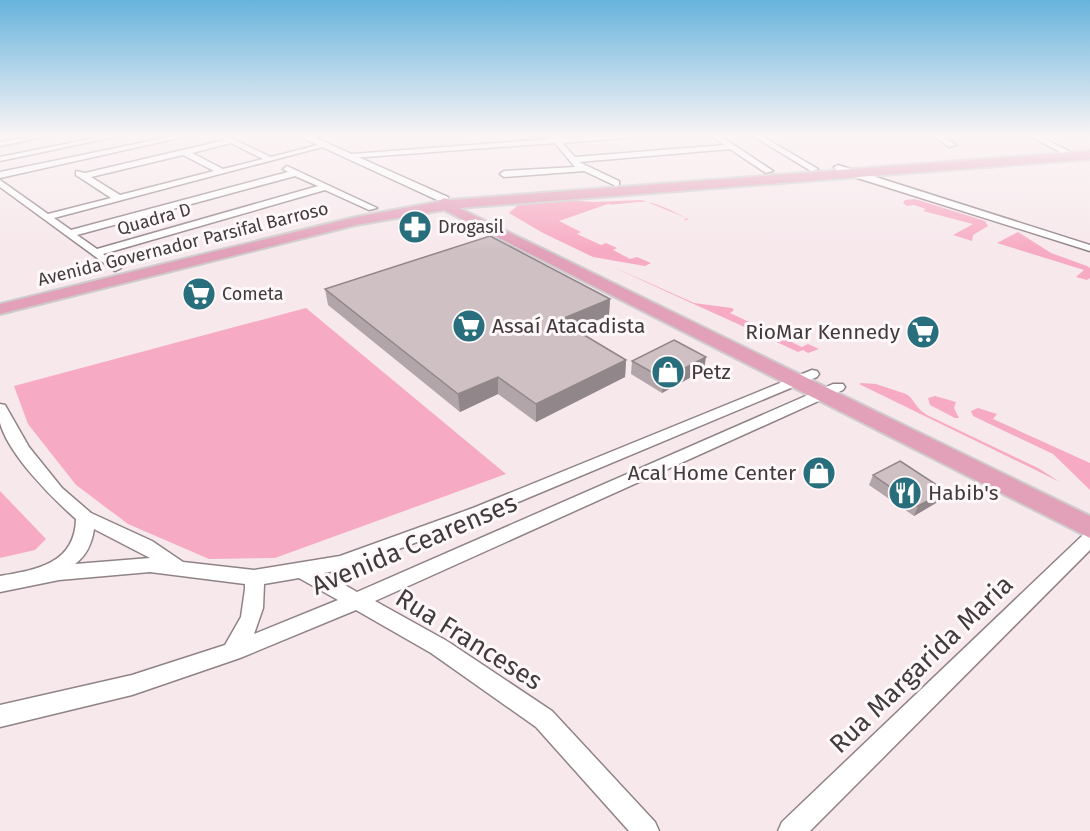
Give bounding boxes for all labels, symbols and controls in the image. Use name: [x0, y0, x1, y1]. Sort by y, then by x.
street label: Avenida Governador Parsifal Barroso: [35, 197, 331, 291]
street label: Quadra D: [114, 198, 194, 240]
pharmacy icon: Drogasil: [397, 209, 433, 245]
place label: Drogasil: [438, 216, 504, 238]
supermarket icon: Cometa: [181, 276, 217, 312]
place label: Cometa: [222, 283, 284, 305]
supermarket icon: Assaí Atacadista: [451, 308, 487, 344]
place label: Assaí Atacadista: [492, 313, 645, 339]
supermarket icon: RioMar Kennedy: [905, 314, 941, 350]
place label: RioMar Kennedy: [745, 319, 901, 345]
shop icon: Petz: [650, 354, 686, 390]
place label: Petz: [691, 359, 731, 385]
shop icon: Acal Home Center: [801, 455, 837, 491]
place label: Acal Home Center: [628, 460, 796, 486]
restaurant icon: Habib's: [887, 475, 923, 511]
place label: Habib's: [928, 480, 999, 506]
street label: Avenida Cearenses: [307, 487, 522, 602]
street label: Rua Margarida Maria: [823, 569, 1019, 760]
street label: Rua Franceses: [390, 582, 548, 697]

